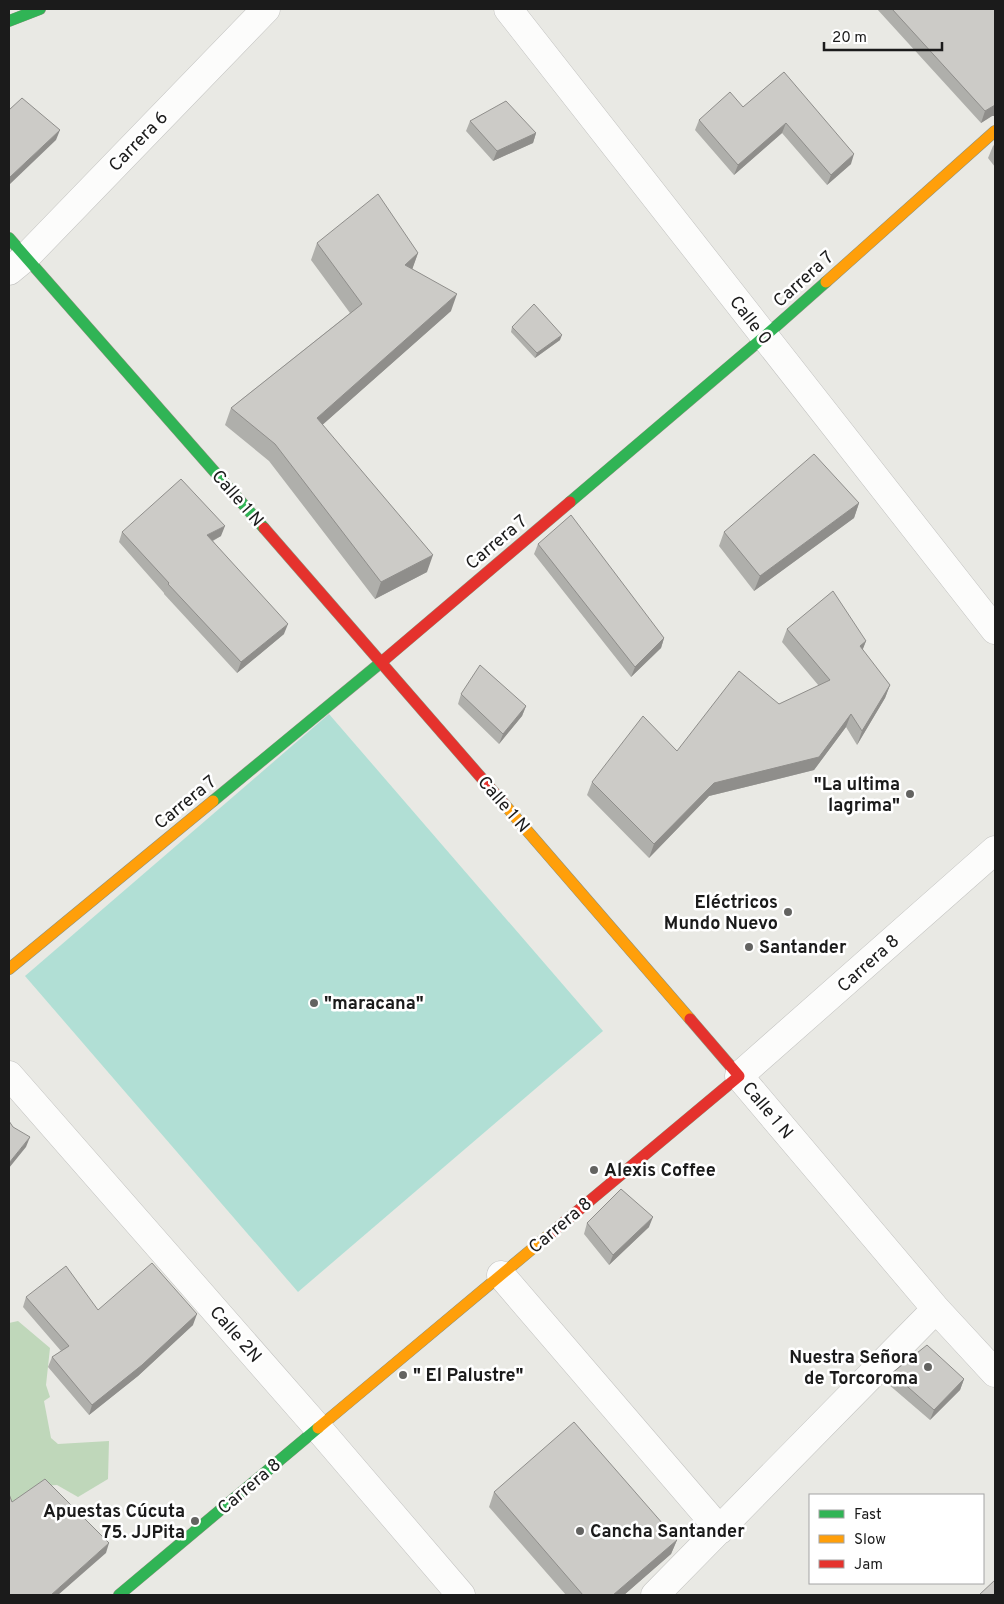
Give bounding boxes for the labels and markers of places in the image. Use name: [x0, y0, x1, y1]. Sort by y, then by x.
place label: "La ultima lagrima": [814, 774, 900, 818]
marker: "La ultima lagrima": [904, 788, 916, 800]
place label: Eléctricos Mundo Nuevo: [664, 892, 778, 936]
marker: Eléctricos Mundo Nuevo: [782, 906, 794, 918]
place label: Santander: [759, 937, 847, 960]
marker: Santander: [743, 941, 755, 953]
place label: "maracana": [324, 993, 424, 1016]
marker: "maracana": [308, 997, 320, 1009]
place label: Alexis Coffee: [604, 1160, 716, 1183]
marker: Alexis Coffee: [588, 1164, 600, 1176]
place label: Nuestra Señora de Torcoroma: [789, 1347, 918, 1391]
marker: Nuestra Señora de Torcoroma: [922, 1361, 934, 1373]
place label: " El Palustre": [413, 1365, 523, 1388]
marker: " El Palustre": [397, 1369, 409, 1381]
place label: Apuestas Cúcuta 75. JJPita: [43, 1501, 185, 1545]
marker: Apuestas Cúcuta 75. JJPita: [189, 1515, 201, 1527]
place label: Cancha Santander: [590, 1521, 745, 1544]
marker: Cancha Santander: [574, 1525, 586, 1537]

